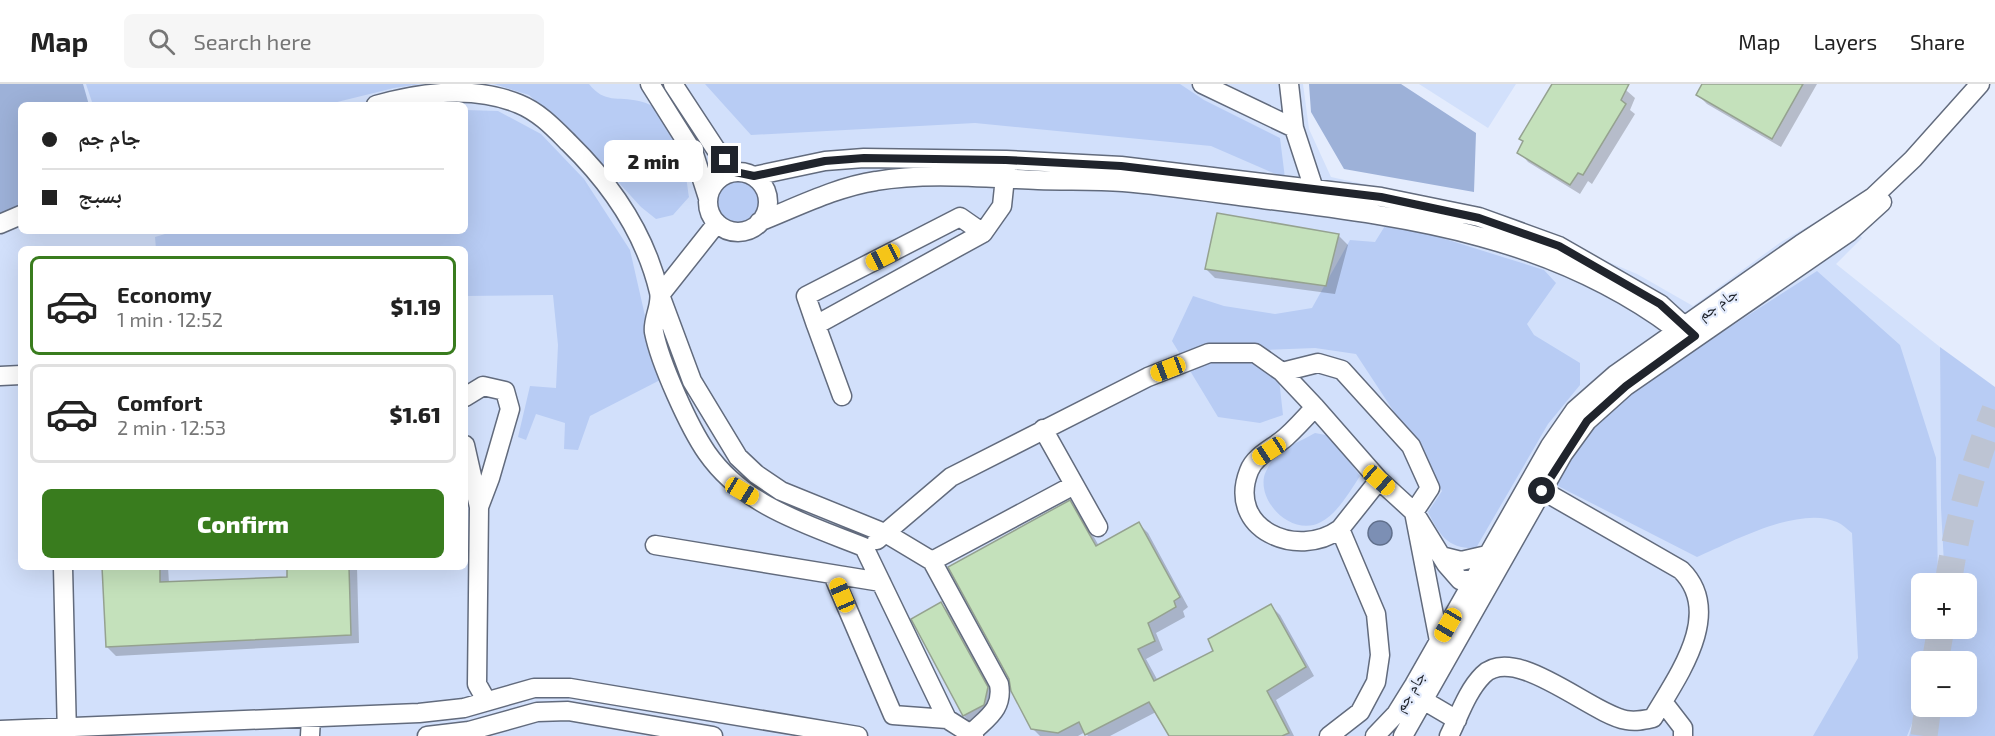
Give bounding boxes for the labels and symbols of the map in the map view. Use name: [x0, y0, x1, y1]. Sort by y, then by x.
callout: 2 min: [605, 139, 704, 181]
route end: [711, 146, 738, 173]
car: [863, 241, 903, 273]
street label: جام جم: [1693, 283, 1742, 325]
car: [1148, 354, 1188, 384]
car: [1249, 434, 1289, 468]
car: [1360, 461, 1398, 499]
car: [722, 474, 762, 508]
route start: [1528, 477, 1555, 504]
car: [827, 575, 857, 615]
car: [1431, 605, 1465, 645]
street label: جام جم: [1389, 667, 1430, 716]

